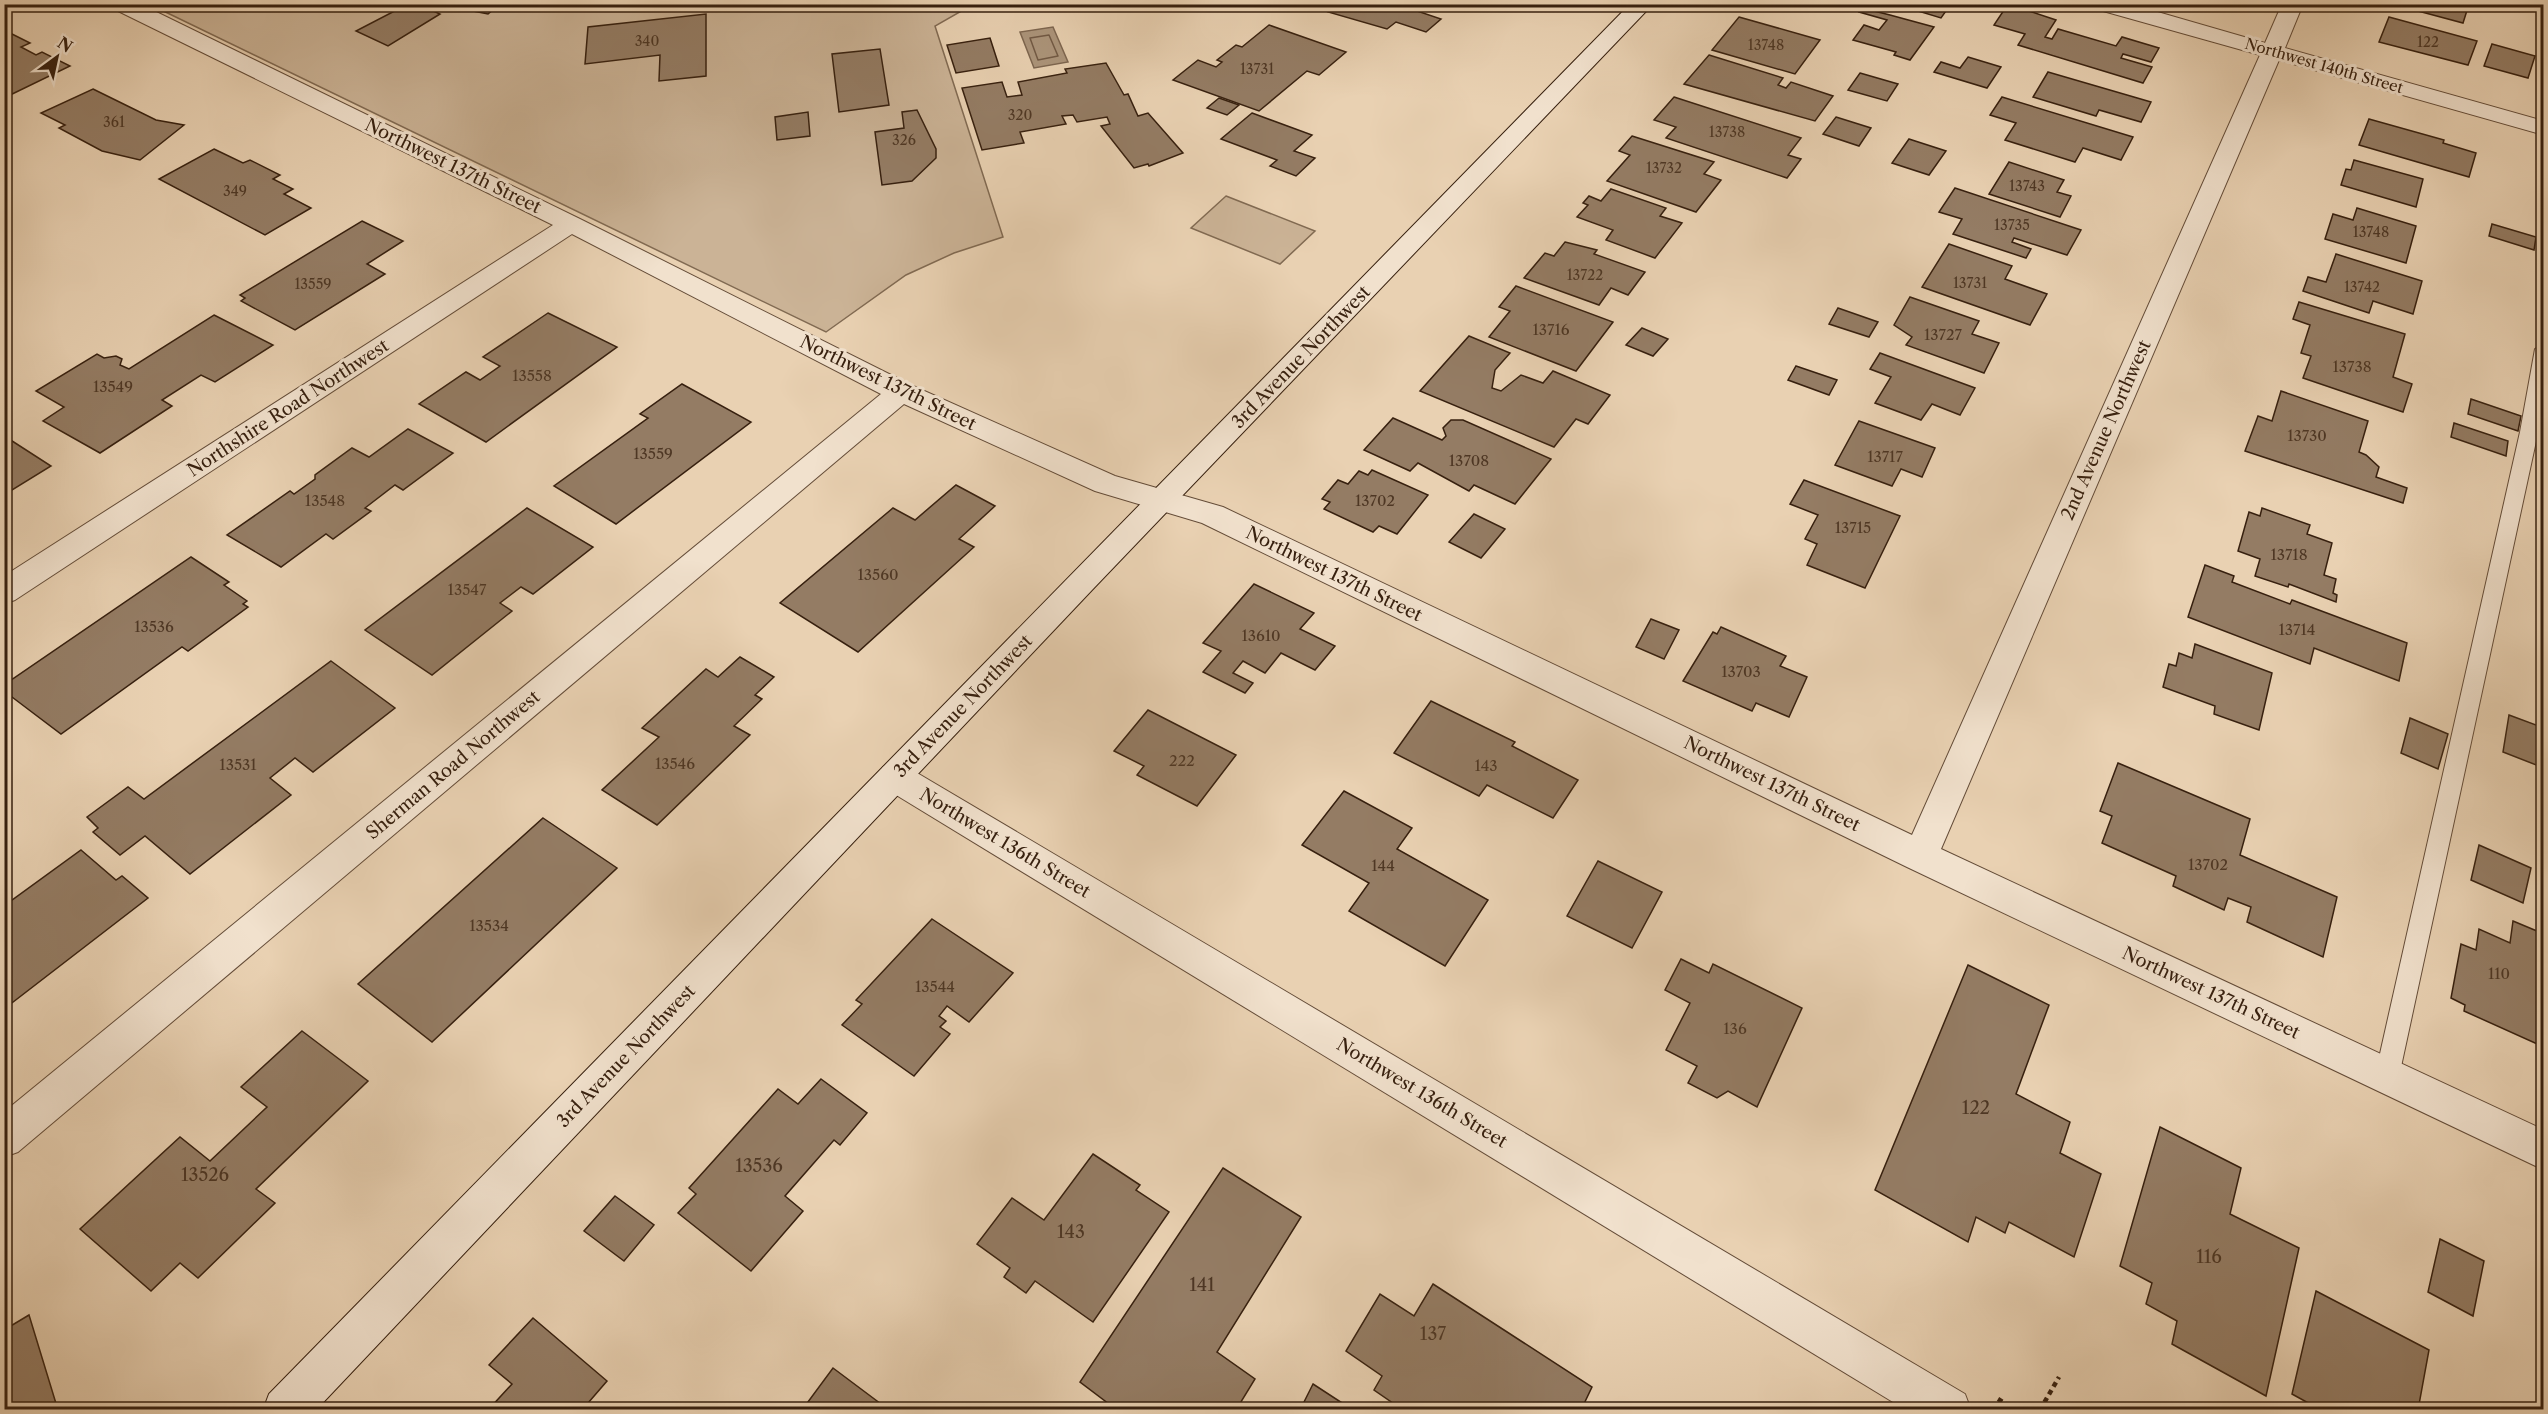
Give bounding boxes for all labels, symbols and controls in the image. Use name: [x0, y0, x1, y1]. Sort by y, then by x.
north arrow: [27, 27, 87, 87]
text: N: [54, 32, 77, 57]
house number: 340: [635, 32, 659, 50]
house number: 122: [2417, 33, 2439, 51]
street label: Northwest 140th Street: [2243, 34, 2406, 97]
house number: 13748: [1748, 36, 1784, 54]
house number: 13731: [1240, 60, 1274, 78]
house number: 320: [1008, 106, 1032, 124]
house number: 361: [103, 113, 125, 131]
street label: Northwest 137th Street: [361, 114, 545, 219]
house number: 13738: [1709, 123, 1745, 141]
house number: 326: [892, 131, 916, 149]
house number: 13732: [1646, 159, 1682, 177]
house number: 13743: [2009, 177, 2045, 195]
house number: 349: [223, 182, 247, 200]
house number: 13735: [1994, 216, 2030, 234]
house number: 13748: [2353, 223, 2389, 241]
house number: 13722: [1567, 266, 1603, 284]
house number: 13731: [1953, 274, 1987, 292]
house number: 13559: [294, 275, 332, 293]
house number: 13742: [2344, 278, 2380, 296]
street label: 3rd Avenue Northwest: [1227, 281, 1375, 433]
house number: 13716: [1532, 320, 1570, 339]
house number: 13727: [1924, 325, 1963, 344]
street label: Northwest 137th Street: [796, 331, 980, 436]
street label: Northshire Road Northwest: [183, 334, 393, 481]
street label: 2nd Avenue Northwest: [2056, 336, 2156, 523]
house number: 13738: [2332, 357, 2372, 376]
house number: 13558: [512, 366, 552, 385]
house number: 13549: [93, 377, 133, 396]
house number: 13730: [2287, 426, 2327, 445]
house number: 13559: [633, 444, 673, 463]
house number: 13717: [1867, 447, 1903, 466]
house number: 13708: [1449, 451, 1489, 470]
house number: 13548: [305, 491, 345, 510]
house number: 13702: [1355, 491, 1395, 510]
house number: 13715: [1835, 518, 1871, 537]
street label: Northwest 137th Street: [1242, 522, 1426, 627]
house number: 13718: [2270, 545, 2308, 564]
house number: 13560: [857, 565, 899, 584]
house number: 13547: [448, 580, 487, 599]
house number: 13536: [134, 617, 174, 636]
house number: 13714: [2279, 620, 2315, 639]
house number: 13610: [1241, 626, 1281, 645]
street label: 3rd Avenue Northwest: [889, 630, 1037, 782]
house number: 13703: [1721, 662, 1761, 681]
street label: Sherman Road Northwest: [362, 685, 545, 844]
street label: Northwest 137th Street: [1680, 732, 1864, 837]
house number: 222: [1169, 751, 1195, 770]
house number: 13546: [655, 754, 695, 773]
house number: 13531: [219, 755, 257, 774]
house number: 143: [1474, 756, 1498, 775]
street label: Northwest 136th Street: [916, 783, 1095, 903]
house number: 13702: [2188, 855, 2228, 874]
house number: 144: [1371, 856, 1395, 875]
house number: 13534: [469, 916, 509, 935]
street label: Northwest 137th Street: [2119, 942, 2304, 1044]
house number: 110: [2488, 964, 2510, 983]
house number: 13544: [915, 977, 955, 996]
street label: 3rd Avenue Northwest: [552, 980, 700, 1132]
house number: 136: [1723, 1019, 1747, 1038]
street label: Northwest 136th Street: [1333, 1033, 1512, 1153]
house number: 122: [1962, 1097, 1990, 1119]
house number: 13536: [735, 1155, 783, 1177]
house number: 13526: [181, 1164, 229, 1186]
house number: 143: [1057, 1221, 1085, 1243]
house number: 116: [2196, 1246, 2222, 1268]
house number: 141: [1189, 1274, 1215, 1296]
house number: 137: [1420, 1323, 1446, 1345]

